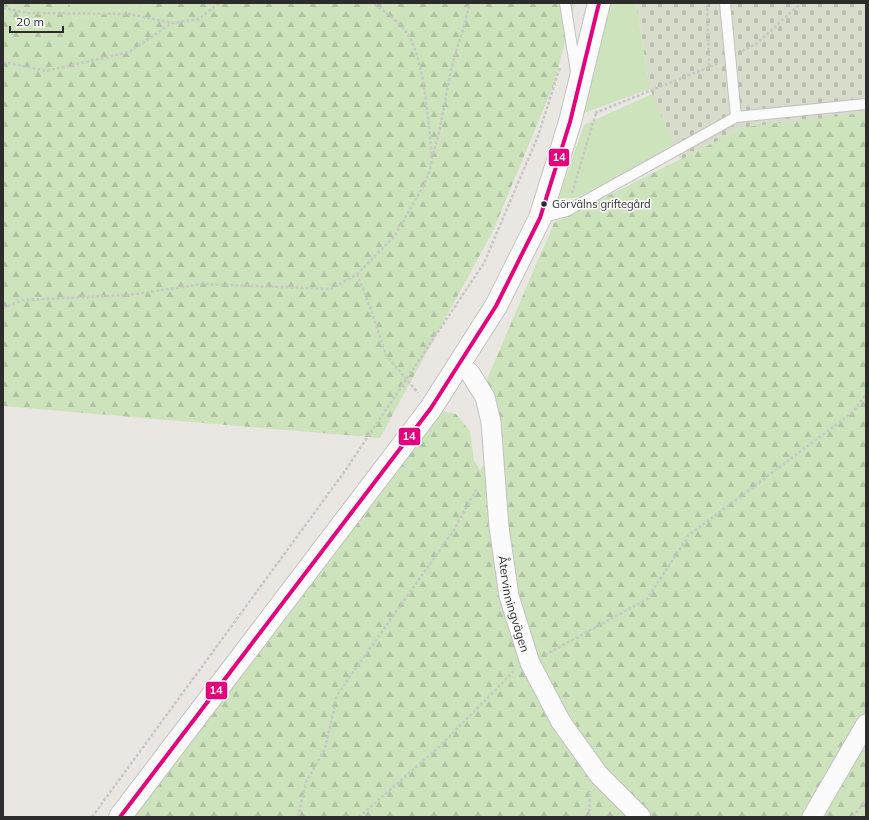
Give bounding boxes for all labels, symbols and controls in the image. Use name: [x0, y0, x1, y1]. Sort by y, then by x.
scale bar: [10, 8, 63, 34]
text: 20 m: [16, 14, 44, 29]
line badge: 14: [548, 148, 570, 167]
text: 14: [552, 150, 566, 164]
place label: Görvälns griftegård: [552, 197, 651, 211]
marker: Görvälns griftegård: [539, 199, 549, 209]
line badge: 14: [398, 427, 421, 446]
text: 14: [402, 429, 416, 443]
street label: Återvinningvägen: [496, 554, 534, 654]
line badge: 14: [205, 681, 228, 700]
text: 14: [209, 683, 223, 697]

